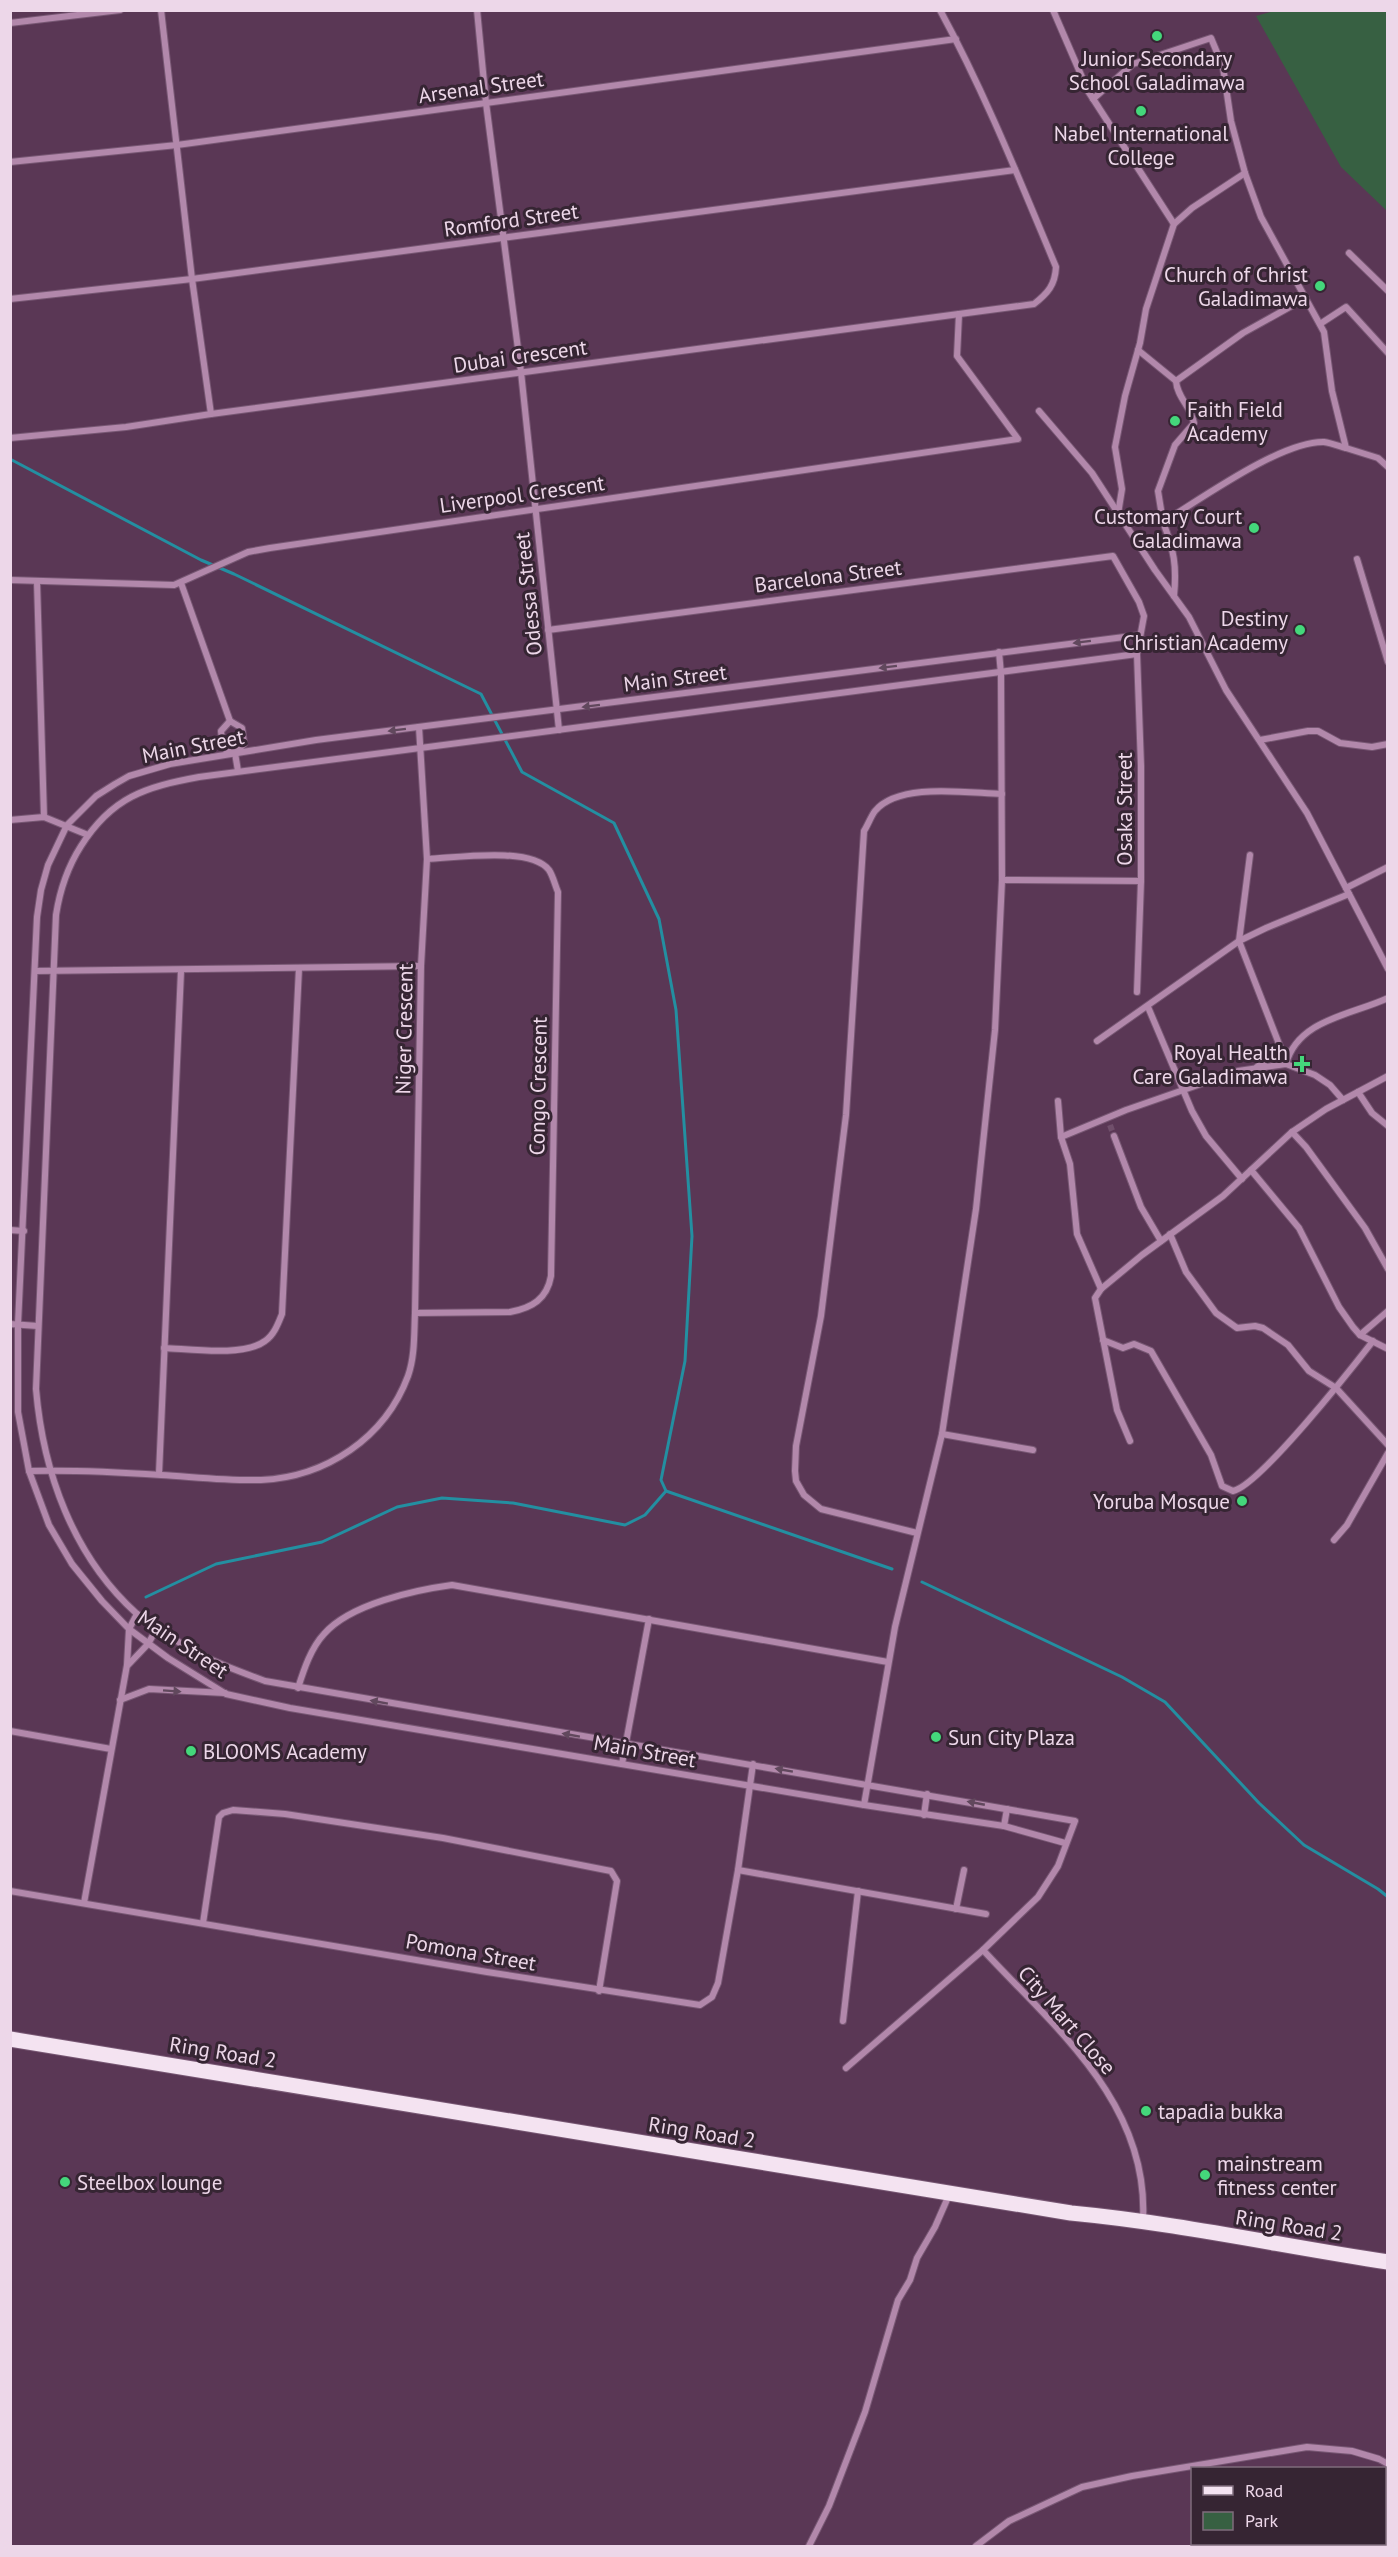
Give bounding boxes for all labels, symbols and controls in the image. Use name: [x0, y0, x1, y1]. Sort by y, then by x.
marker: Junior Secondary School Galadimawa: [1150, 29, 1164, 43]
place label: Junior Secondary School Galadimawa: [1069, 45, 1245, 96]
street label: Arsenal Street: [417, 65, 545, 109]
marker: Nabel International College: [1134, 104, 1148, 118]
place label: Nabel International College: [1054, 120, 1228, 171]
street label: Romford Street: [442, 197, 580, 243]
place label: Church of Christ Galadimawa: [1164, 261, 1308, 312]
marker: Church of Christ Galadimawa: [1313, 279, 1327, 293]
street label: Dubai Crescent: [451, 333, 589, 379]
place label: Faith Field Academy: [1187, 396, 1283, 447]
marker: Faith Field Academy: [1168, 414, 1182, 428]
street label: Liverpool Crescent: [438, 469, 606, 519]
place label: Customary Court Galadimawa: [1094, 503, 1242, 554]
marker: Customary Court Galadimawa: [1247, 521, 1261, 535]
street label: Odessa Street: [508, 531, 548, 657]
street label: Barcelona Street: [753, 554, 903, 598]
place label: Destiny Christian Academy: [1123, 605, 1288, 656]
marker: Destiny Christian Academy: [1293, 623, 1307, 637]
one-way arrow: [1072, 638, 1091, 647]
street label: Main Street: [622, 658, 728, 698]
one-way arrow: [879, 662, 898, 671]
one-way arrow: [581, 701, 600, 710]
street label: Main Street: [140, 723, 246, 769]
one-way arrow: [388, 725, 407, 735]
street label: Osaka Street: [1111, 752, 1138, 866]
street label: Niger Crescent: [389, 963, 419, 1095]
street label: Congo Crescent: [523, 1016, 553, 1156]
place label: Royal Health Care Galadimawa: [1132, 1039, 1288, 1090]
marker: Royal Health Care Galadimawa: [1293, 1055, 1311, 1073]
place label: Yoruba Mosque: [1093, 1488, 1230, 1515]
marker: Yoruba Mosque: [1235, 1494, 1249, 1508]
street label: Main Street: [133, 1604, 233, 1684]
one-way arrow: [163, 1686, 182, 1695]
one-way arrow: [369, 1697, 388, 1706]
place label: Sun City Plaza: [948, 1724, 1075, 1751]
street label: Main Street: [592, 1729, 698, 1773]
one-way arrow: [561, 1730, 580, 1739]
marker: Sun City Plaza: [929, 1730, 943, 1744]
place label: BLOOMS Academy: [203, 1738, 367, 1765]
marker: BLOOMS Academy: [184, 1744, 198, 1758]
one-way arrow: [774, 1765, 793, 1774]
one-way arrow: [966, 1798, 985, 1807]
street label: Pomona Street: [404, 1927, 538, 1977]
street label: City Mart Close: [1012, 1960, 1122, 2080]
street label: Ring Road 2: [168, 2030, 278, 2074]
place label: tapadia bukka: [1158, 2098, 1283, 2125]
marker: tapadia bukka: [1139, 2104, 1153, 2118]
street label: Ring Road 2: [647, 2110, 757, 2154]
place label: mainstream fitness center: [1217, 2150, 1337, 2201]
marker: mainstream fitness center: [1198, 2168, 1212, 2182]
place label: Steelbox lounge: [77, 2169, 222, 2196]
marker: Steelbox lounge: [58, 2175, 72, 2189]
street label: Ring Road 2: [1234, 2203, 1344, 2247]
legend: [1191, 2467, 1386, 2545]
text: Road: [1245, 2479, 1283, 2502]
text: Park: [1245, 2509, 1278, 2532]

